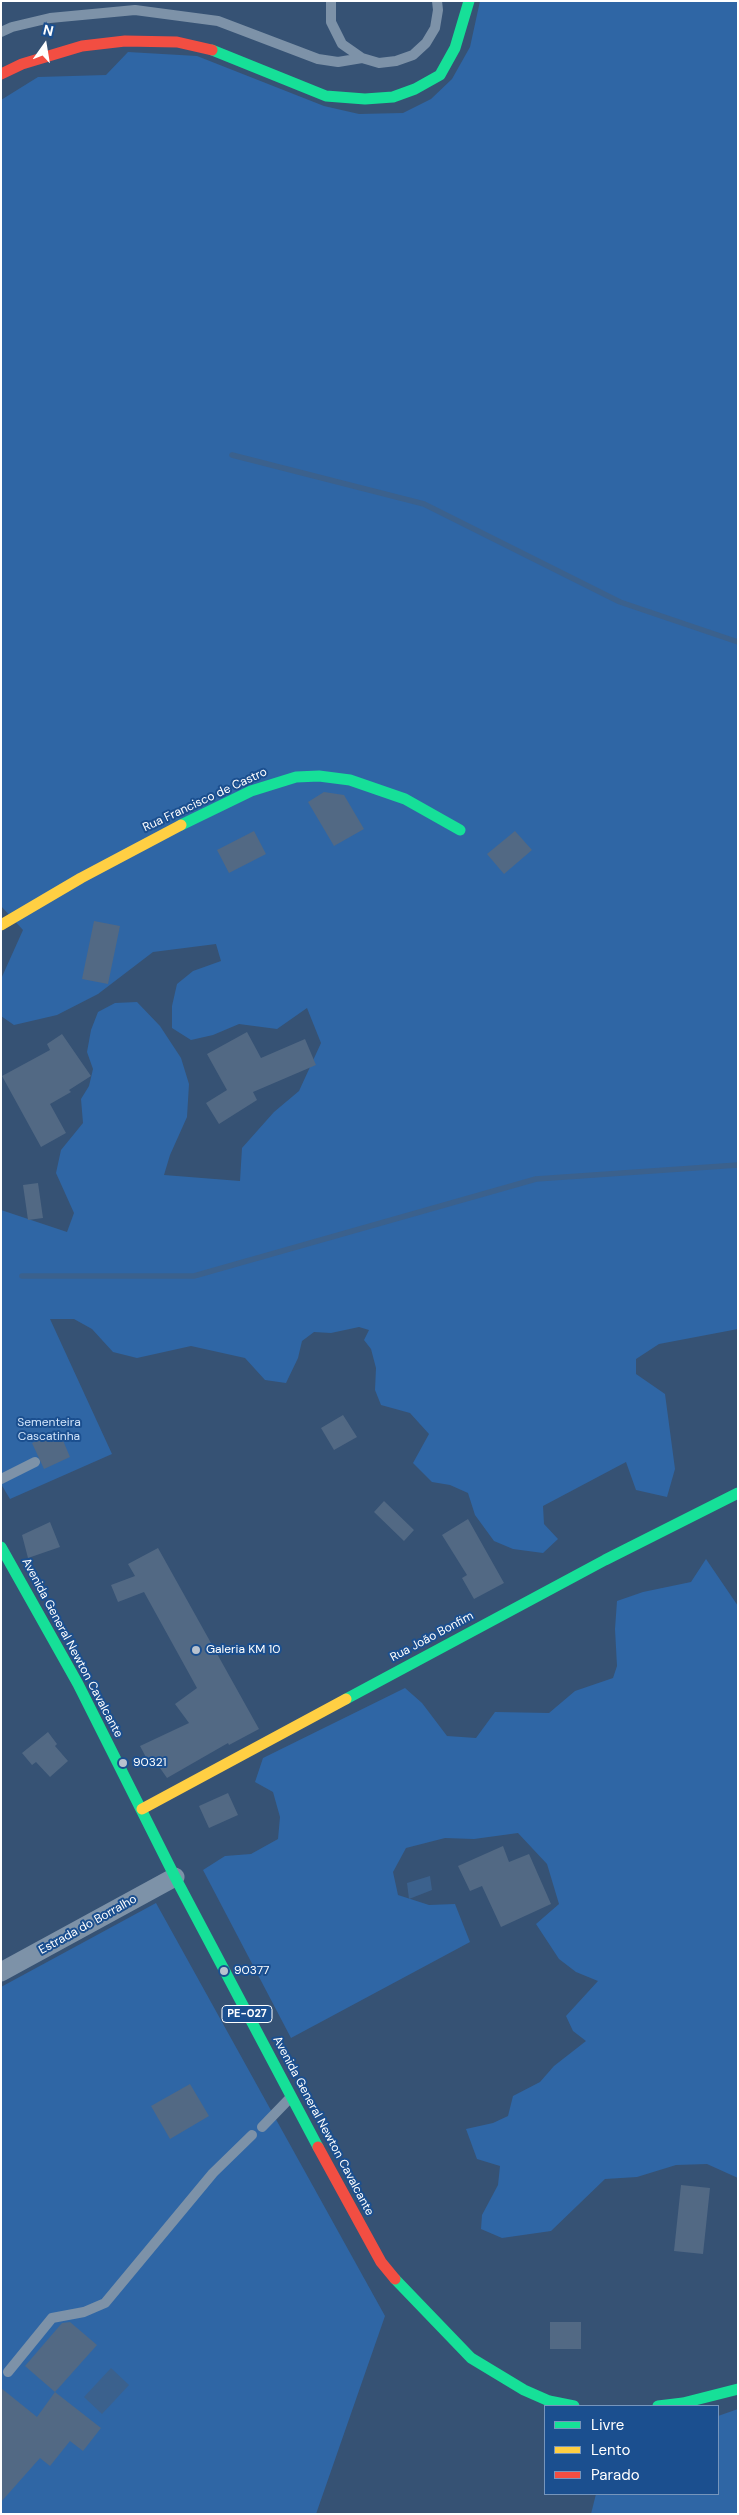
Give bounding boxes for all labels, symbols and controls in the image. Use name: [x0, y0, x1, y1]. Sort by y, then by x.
north arrow: [20, 20, 70, 70]
text: N: [41, 20, 55, 40]
street label: Rua Francisco de Castro: [141, 765, 269, 835]
park label: Sementeira Cascatinha: [17, 1416, 81, 1444]
street label: Avenida General Newton Cavalcante: [18, 1556, 126, 1740]
street label: Rua João Bonfim: [388, 1609, 476, 1665]
place label: Galeria KM 10: [206, 1643, 280, 1657]
marker: Galeria KM 10: [190, 1644, 202, 1656]
place label: 90321: [133, 1756, 166, 1770]
marker: 90321: [117, 1757, 129, 1769]
street label: Estrada do Borralho: [37, 1892, 139, 1958]
place label: 90377: [234, 1964, 269, 1978]
marker: 90377: [218, 1965, 230, 1977]
road number: PE-027: [222, 2006, 272, 2022]
street label: Avenida General Newton Cavalcante: [269, 2034, 377, 2218]
legend: [544, 2405, 719, 2495]
text: Livre: [591, 2415, 624, 2435]
text: Lento: [591, 2440, 630, 2460]
text: Parado: [591, 2465, 640, 2485]

